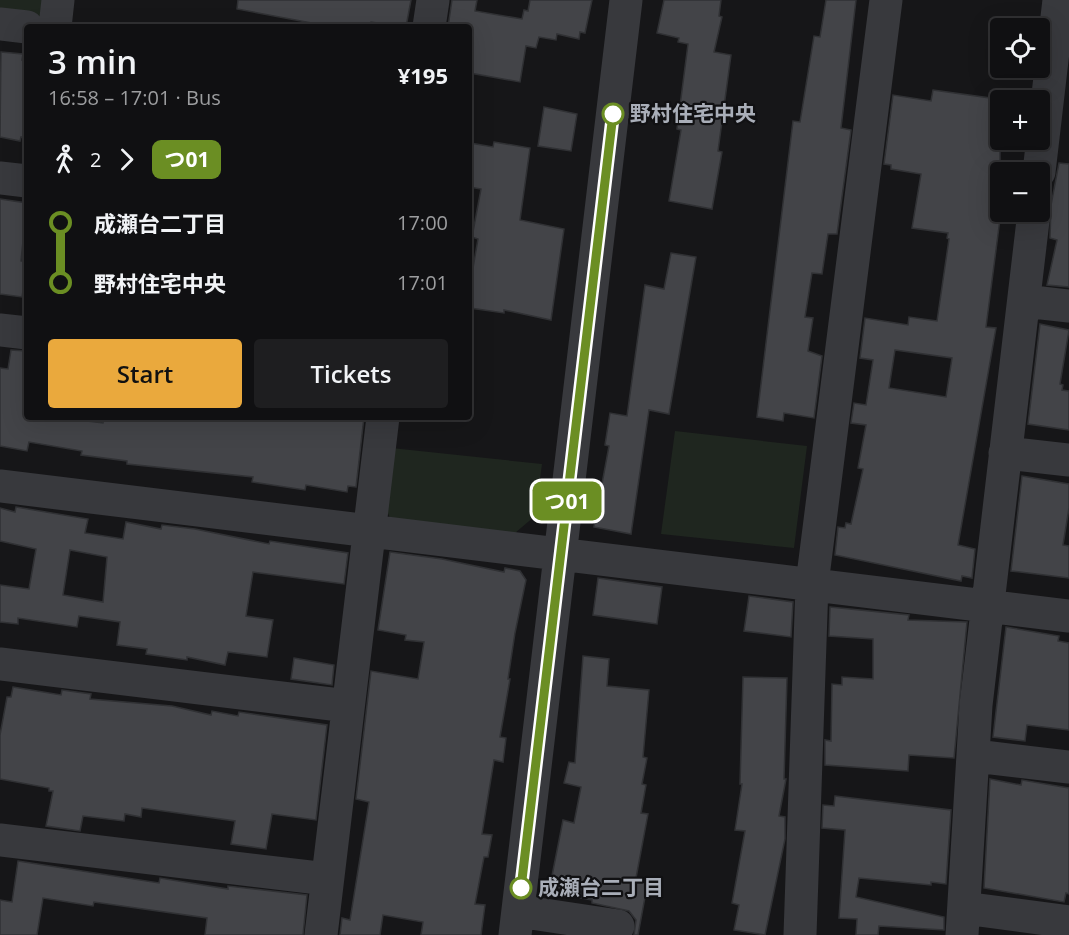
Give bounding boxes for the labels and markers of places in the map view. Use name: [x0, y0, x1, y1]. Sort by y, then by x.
place label: 野村住宅中央: [630, 99, 756, 127]
marker: 野村住宅中央: [602, 103, 624, 125]
place label: 成瀬台二丁目: [538, 873, 664, 901]
marker: 成瀬台二丁目: [510, 877, 532, 899]

